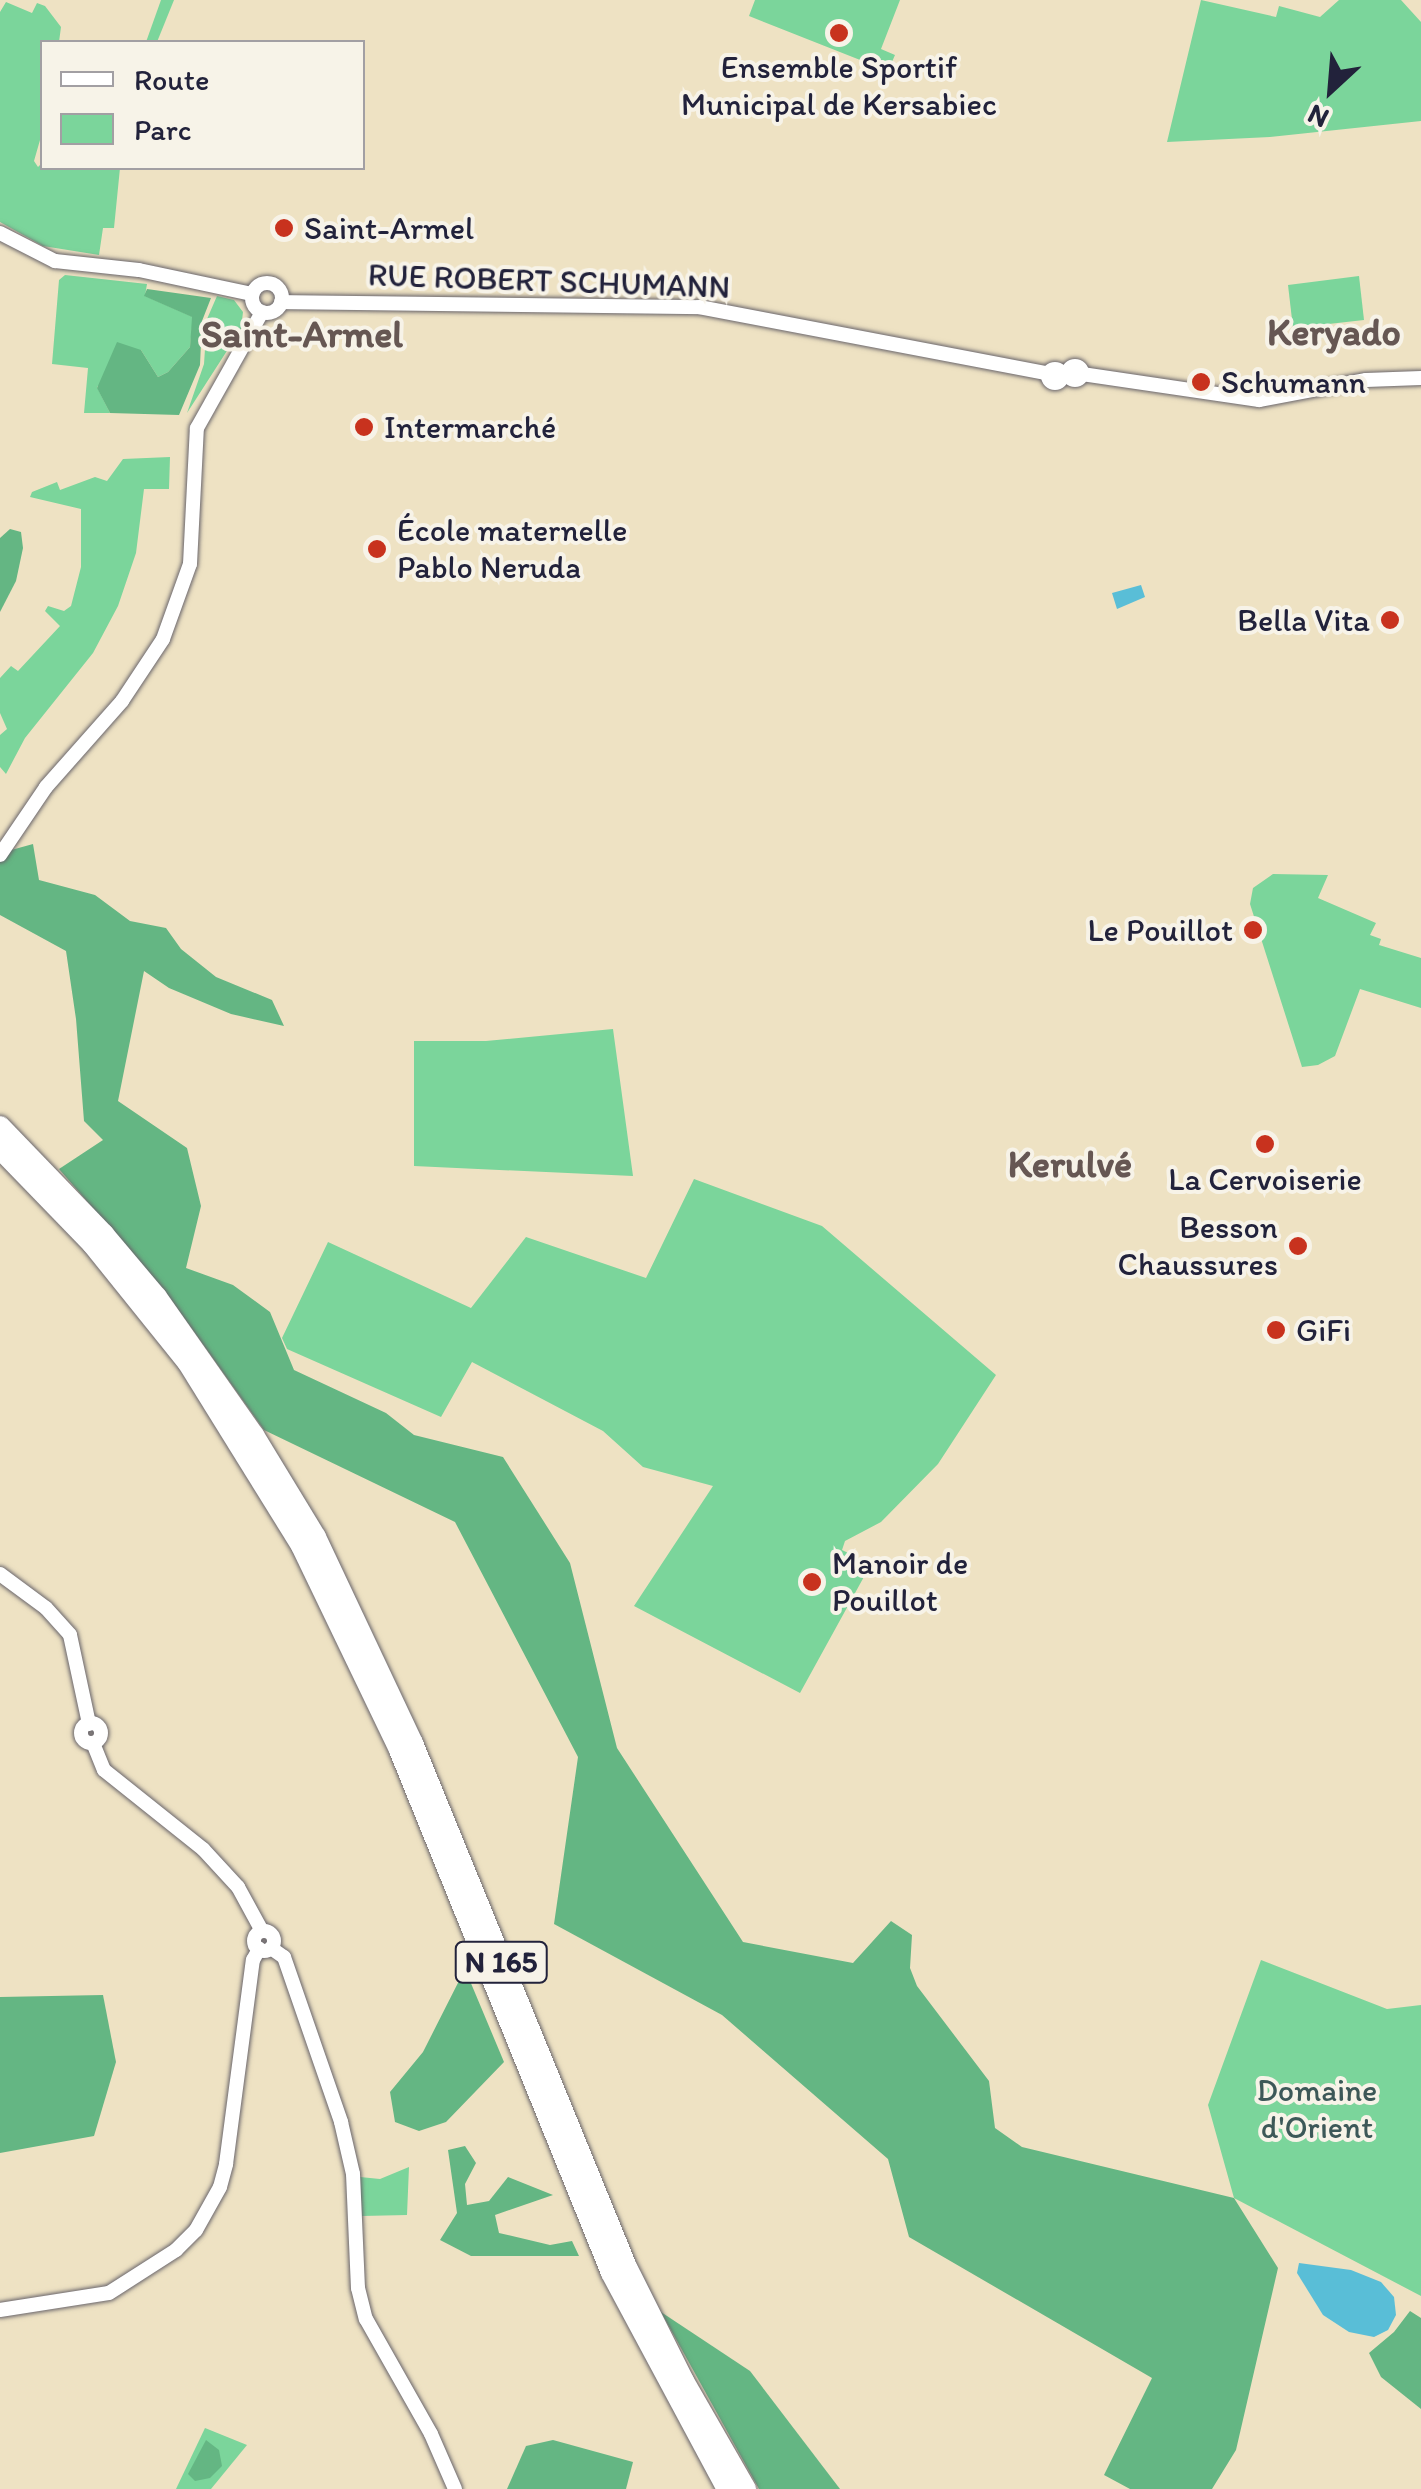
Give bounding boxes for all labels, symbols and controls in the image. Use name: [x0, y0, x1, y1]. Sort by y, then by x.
marker: Ensemble Sportif Municipal de Kersabiec: [828, 22, 850, 44]
legend: [40, 40, 365, 170]
north arrow: [1281, 40, 1381, 140]
place label: Ensemble Sportif Municipal de Kersabiec: [682, 49, 996, 124]
text: Route: [134, 61, 209, 98]
text: N: [1302, 98, 1334, 136]
text: Parc: [134, 111, 191, 148]
place label: Saint-Armel: [304, 209, 474, 247]
marker: Saint-Armel: [273, 217, 295, 239]
street label: RUE ROBERT SCHUMANN: [367, 255, 731, 307]
district label: Keryado: [1267, 310, 1401, 356]
district label: Saint-Armel: [201, 312, 403, 358]
place label: Schumann: [1221, 363, 1366, 401]
marker: Schumann: [1190, 371, 1212, 393]
place label: Intermarché: [384, 408, 556, 446]
marker: Intermarché: [353, 416, 375, 438]
place label: École maternelle Pablo Neruda: [397, 512, 628, 587]
marker: École maternelle Pablo Neruda: [366, 538, 388, 560]
place label: Bella Vita: [1238, 601, 1370, 639]
marker: Bella Vita: [1379, 609, 1401, 631]
place label: Le Pouillot: [1089, 911, 1233, 949]
marker: Le Pouillot: [1242, 919, 1264, 941]
marker: La Cervoiserie: [1254, 1133, 1276, 1155]
district label: Kerulvé: [1008, 1142, 1132, 1188]
place label: La Cervoiserie: [1168, 1160, 1362, 1198]
place label: Besson Chaussures: [1117, 1209, 1278, 1284]
marker: Besson Chaussures: [1287, 1235, 1309, 1257]
place label: GiFi: [1296, 1311, 1351, 1349]
marker: GiFi: [1265, 1319, 1287, 1341]
place label: Manoir de Pouillot: [832, 1545, 968, 1620]
marker: Manoir de Pouillot: [801, 1571, 823, 1593]
road number: N 165: [454, 1937, 548, 1987]
park label: Domaine d'Orient: [1257, 2072, 1377, 2147]

